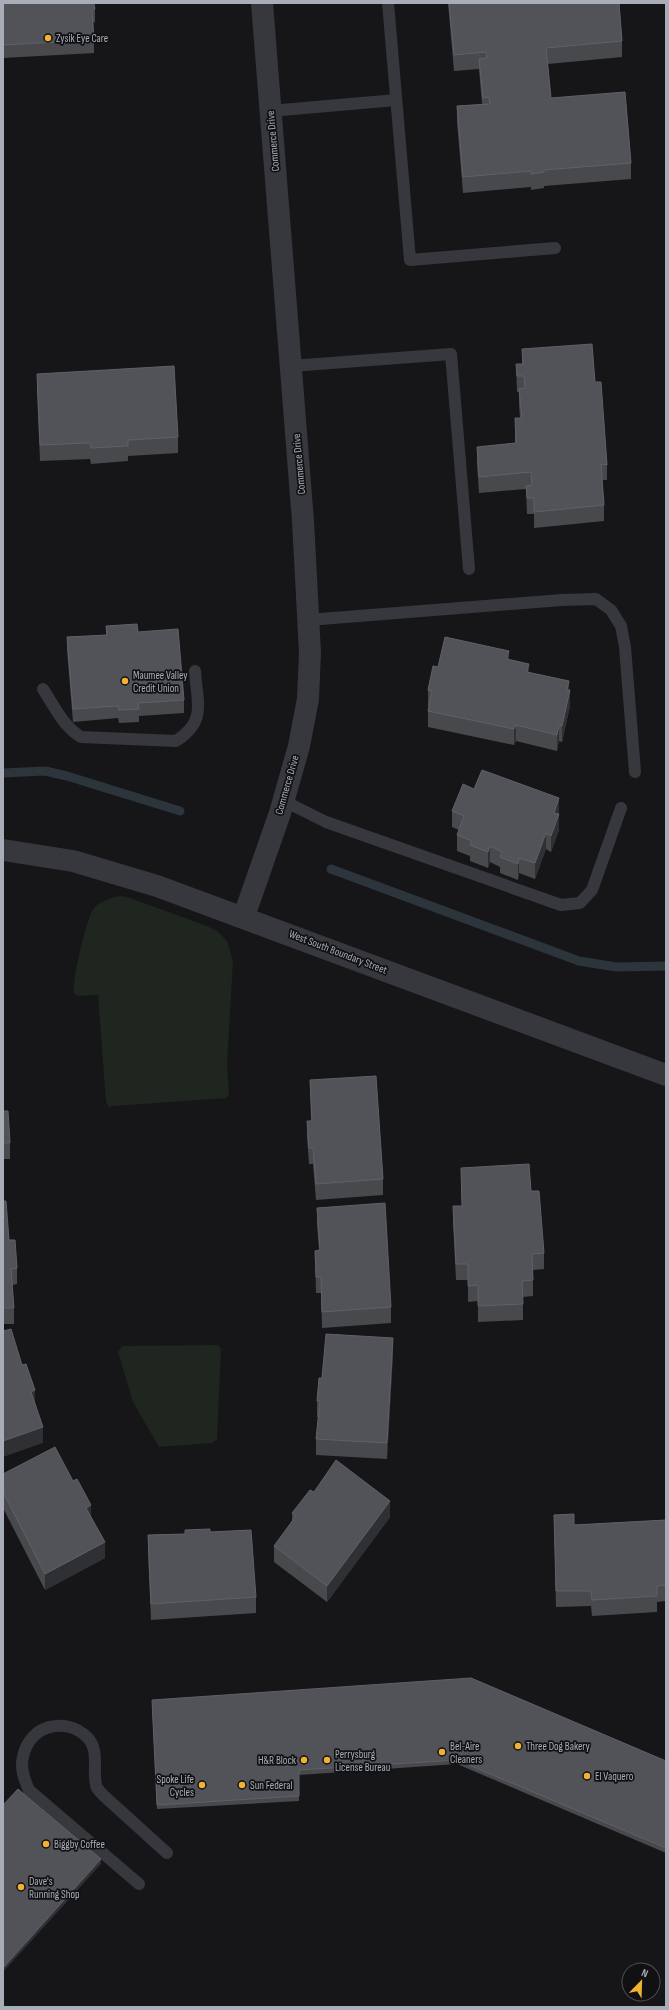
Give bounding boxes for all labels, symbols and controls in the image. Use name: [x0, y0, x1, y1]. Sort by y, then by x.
place label: Zysik Eye Care: [56, 32, 108, 45]
marker: Zysik Eye Care: [43, 33, 53, 43]
street label: Commerce Drive: [264, 110, 282, 172]
street label: Commerce Drive: [290, 433, 308, 495]
place label: Maumee Valley Credit Union: [133, 669, 188, 695]
marker: Maumee Valley Credit Union: [120, 676, 130, 686]
street label: Commerce Drive: [272, 754, 302, 816]
street label: West South Boundary Street: [287, 927, 390, 977]
place label: Bel-Aire Cleaners: [450, 1740, 482, 1766]
place label: Three Dog Bakery: [526, 1740, 591, 1753]
marker: Three Dog Bakery: [513, 1741, 523, 1751]
marker: Bel-Aire Cleaners: [437, 1747, 447, 1757]
place label: Perrysburg License Bureau: [335, 1748, 391, 1774]
place label: H&R Block: [258, 1754, 297, 1767]
marker: H&R Block: [299, 1755, 309, 1765]
marker: Perrysburg License Bureau: [322, 1755, 332, 1765]
place label: El Vaquero: [595, 1770, 634, 1783]
marker: El Vaquero: [582, 1771, 592, 1781]
place label: Spoke Life Cycles: [157, 1773, 194, 1799]
place label: Sun Federal: [250, 1779, 292, 1792]
marker: Spoke Life Cycles: [197, 1780, 207, 1790]
marker: Sun Federal: [237, 1780, 247, 1790]
place label: Biggby Coffee: [54, 1838, 105, 1851]
marker: Biggby Coffee: [41, 1839, 51, 1849]
place label: Dave's Running Shop: [29, 1875, 80, 1901]
marker: Dave's Running Shop: [16, 1882, 26, 1892]
north arrow: [621, 1962, 661, 2002]
text: N: [639, 1966, 650, 1980]

